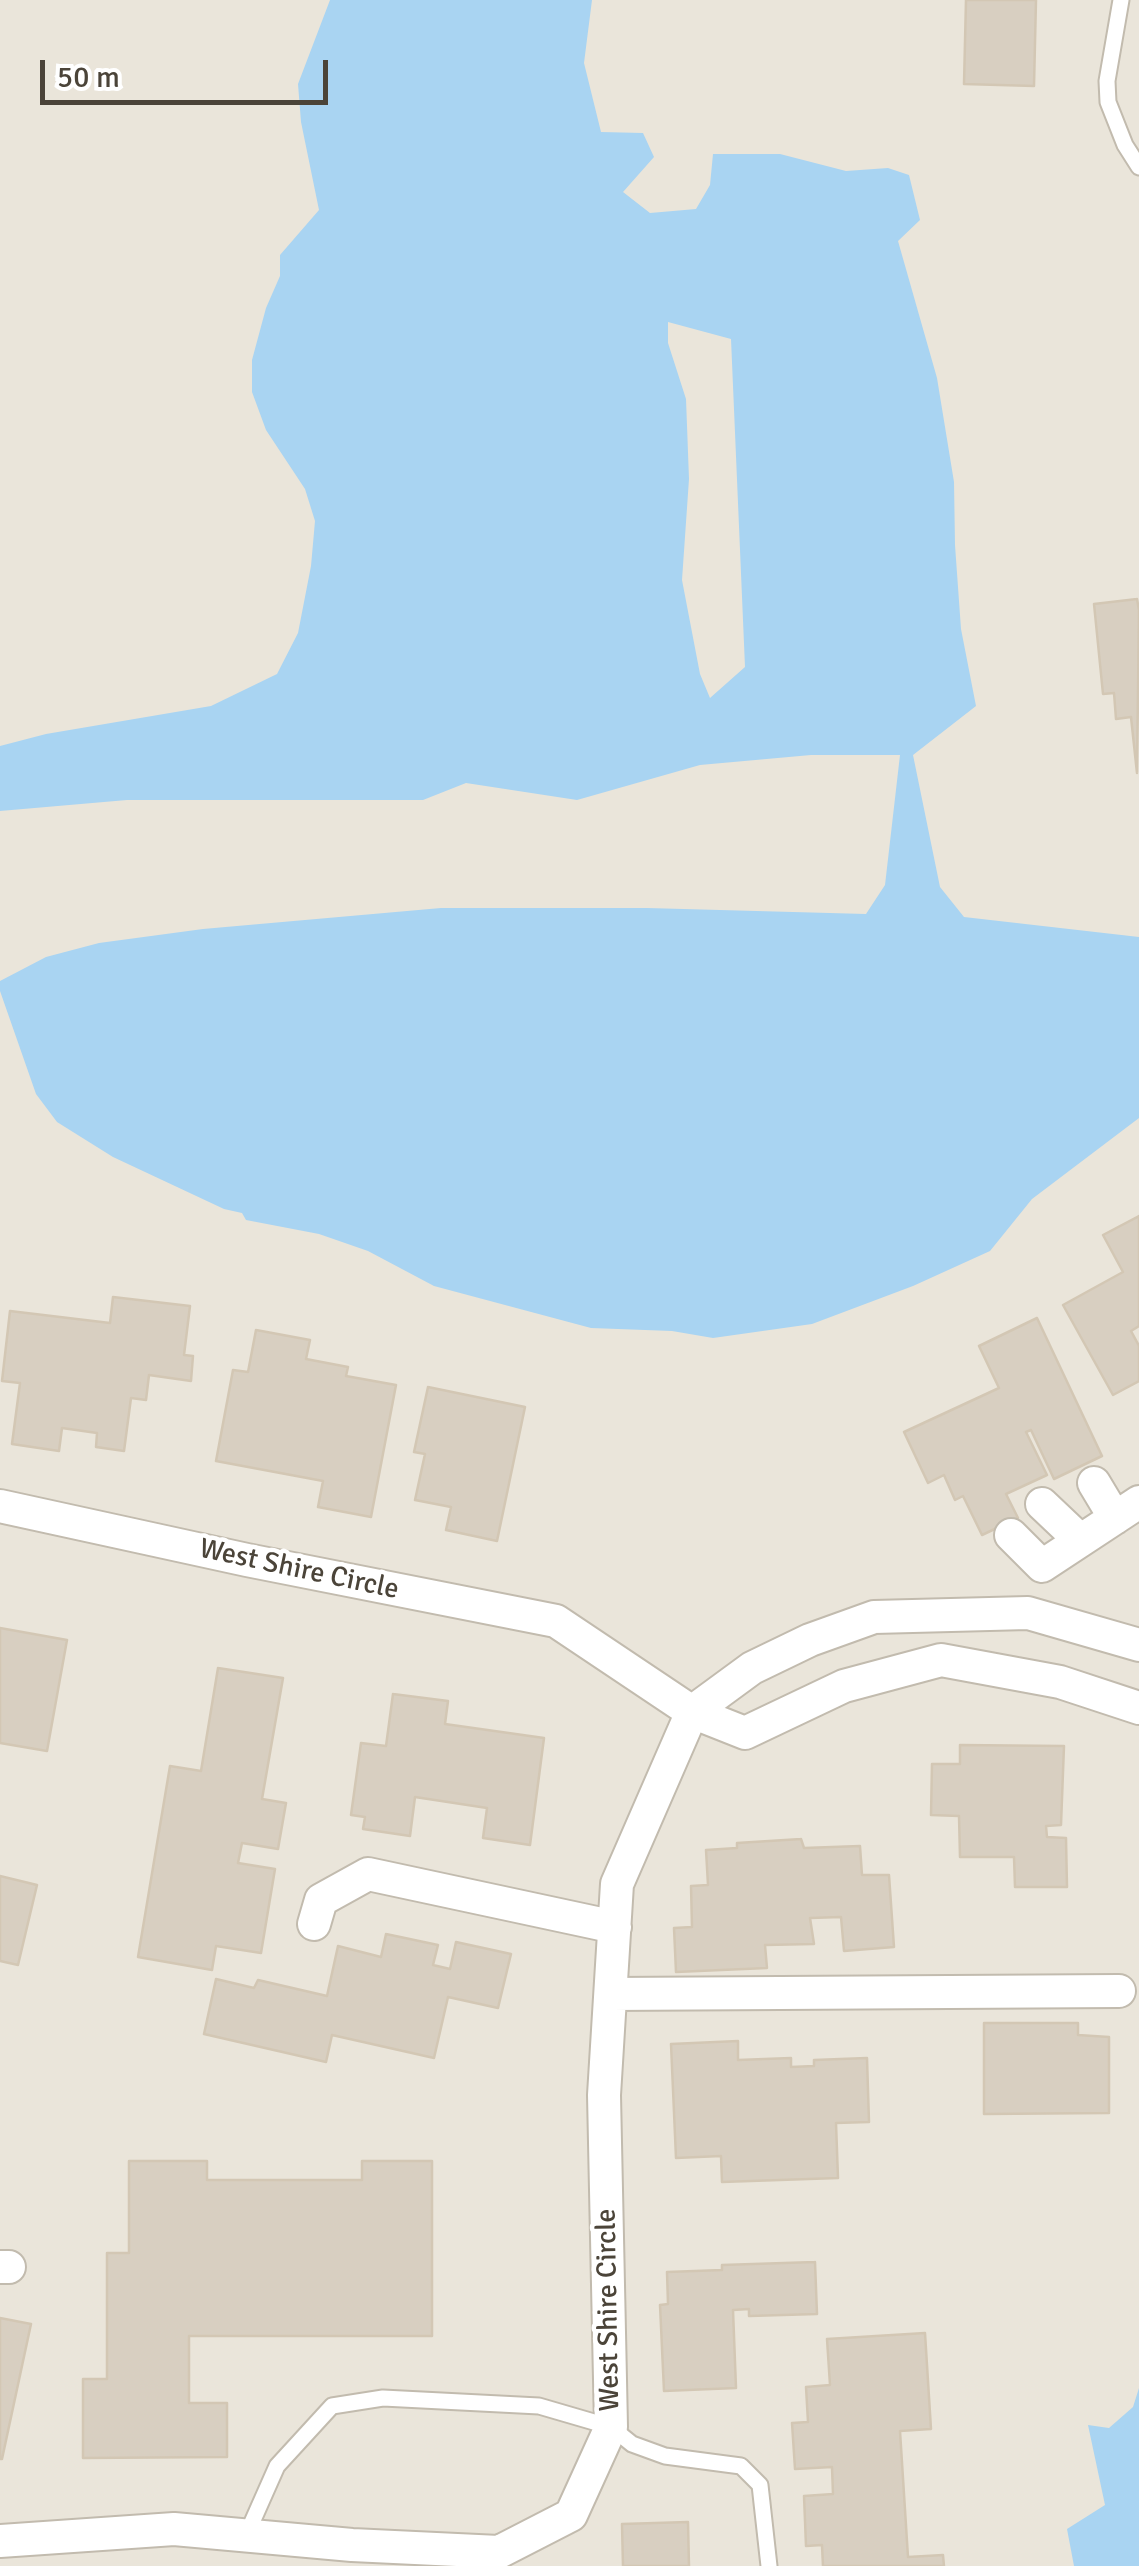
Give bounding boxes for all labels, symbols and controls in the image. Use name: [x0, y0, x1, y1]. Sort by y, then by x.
scale bar: [45, 40, 332, 102]
text: 50 m: [57, 59, 120, 96]
street label: West Shire Circle: [196, 1532, 402, 1608]
street label: West Shire Circle: [590, 2208, 628, 2412]

